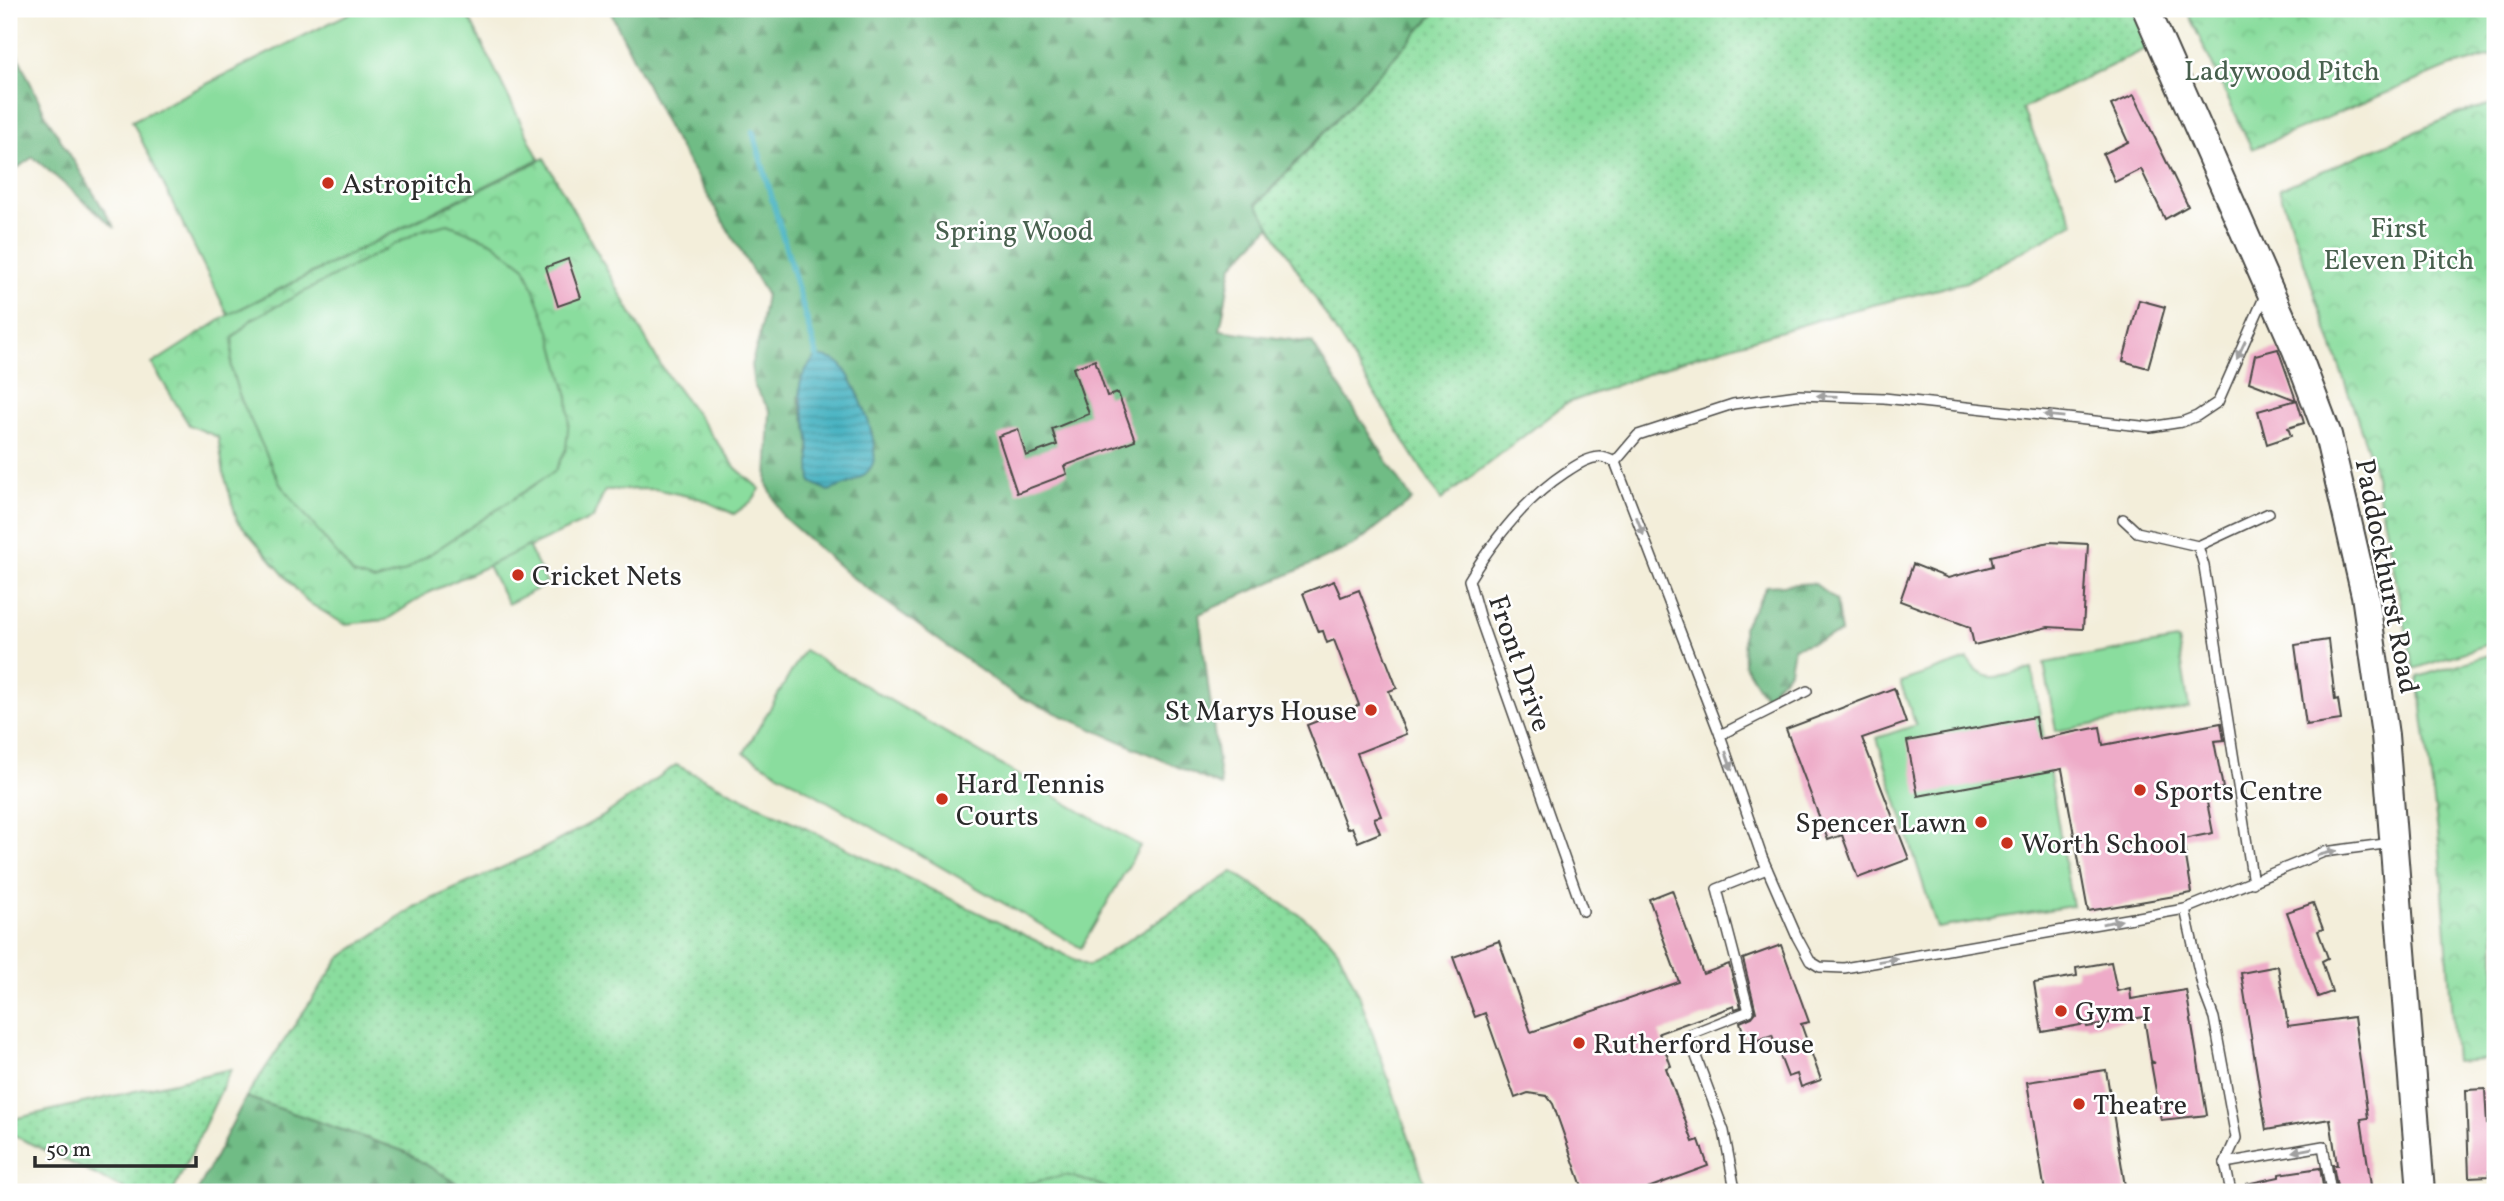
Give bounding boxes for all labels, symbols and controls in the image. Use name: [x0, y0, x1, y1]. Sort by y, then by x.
park label: Ladywood Pitch: [2184, 53, 2380, 92]
place label: Astropitch: [342, 166, 473, 205]
marker: Astropitch: [320, 175, 336, 191]
park label: First Eleven Pitch: [2323, 210, 2475, 281]
park label: Spring Wood: [935, 213, 1093, 252]
one-way arrow: [2235, 340, 2247, 360]
one-way arrow: [1816, 390, 1838, 401]
one-way arrow: [2043, 410, 2065, 421]
street label: Paddockhurst Road: [2344, 456, 2427, 697]
one-way arrow: [1635, 515, 1646, 536]
place label: Cricket Nets: [532, 558, 682, 597]
marker: Cricket Nets: [510, 567, 526, 583]
street label: Front Drive: [1477, 590, 1560, 737]
place label: St Marys House: [1165, 693, 1357, 732]
marker: St Marys House: [1363, 702, 1379, 718]
one-way arrow: [1724, 751, 1735, 772]
place label: Hard Tennis Courts: [956, 766, 1105, 837]
place label: Sports Centre: [2154, 773, 2323, 812]
marker: Sports Centre: [2132, 782, 2148, 798]
marker: Hard Tennis Courts: [934, 791, 950, 807]
place label: Spencer Lawn: [1795, 805, 1967, 844]
marker: Spencer Lawn: [1973, 814, 1989, 830]
place label: Worth School: [2021, 826, 2187, 865]
marker: Worth School: [1999, 835, 2015, 851]
one-way arrow: [2316, 847, 2338, 858]
one-way arrow: [2101, 916, 2123, 927]
one-way arrow: [1877, 954, 1899, 965]
place label: Gym 1: [2075, 994, 2152, 1033]
marker: Gym 1: [2053, 1003, 2069, 1019]
place label: Rutherford House: [1593, 1026, 1814, 1065]
marker: Rutherford House: [1571, 1035, 1587, 1051]
place label: Theatre: [2093, 1087, 2187, 1126]
marker: Theatre: [2071, 1096, 2087, 1112]
scale bar: [35, 1124, 196, 1168]
text: 50 m: [46, 1136, 91, 1165]
one-way arrow: [2291, 1145, 2313, 1156]

